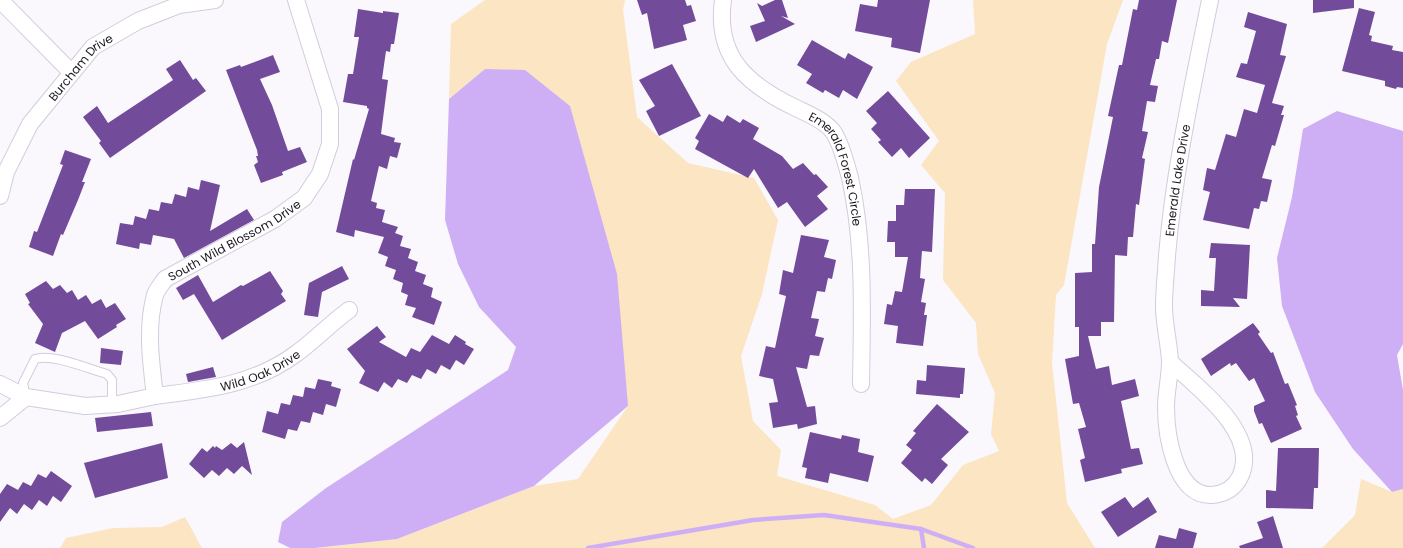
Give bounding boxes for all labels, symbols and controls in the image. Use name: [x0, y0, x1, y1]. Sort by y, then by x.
street label: Burcham Drive: [44, 29, 116, 104]
street label: Emerald Forest Circle: [806, 107, 866, 227]
street label: Emerald Lake Drive: [1160, 123, 1194, 237]
street label: South Wild Blossom Drive: [165, 195, 304, 285]
street label: Wild Oak Drive: [218, 345, 303, 395]

